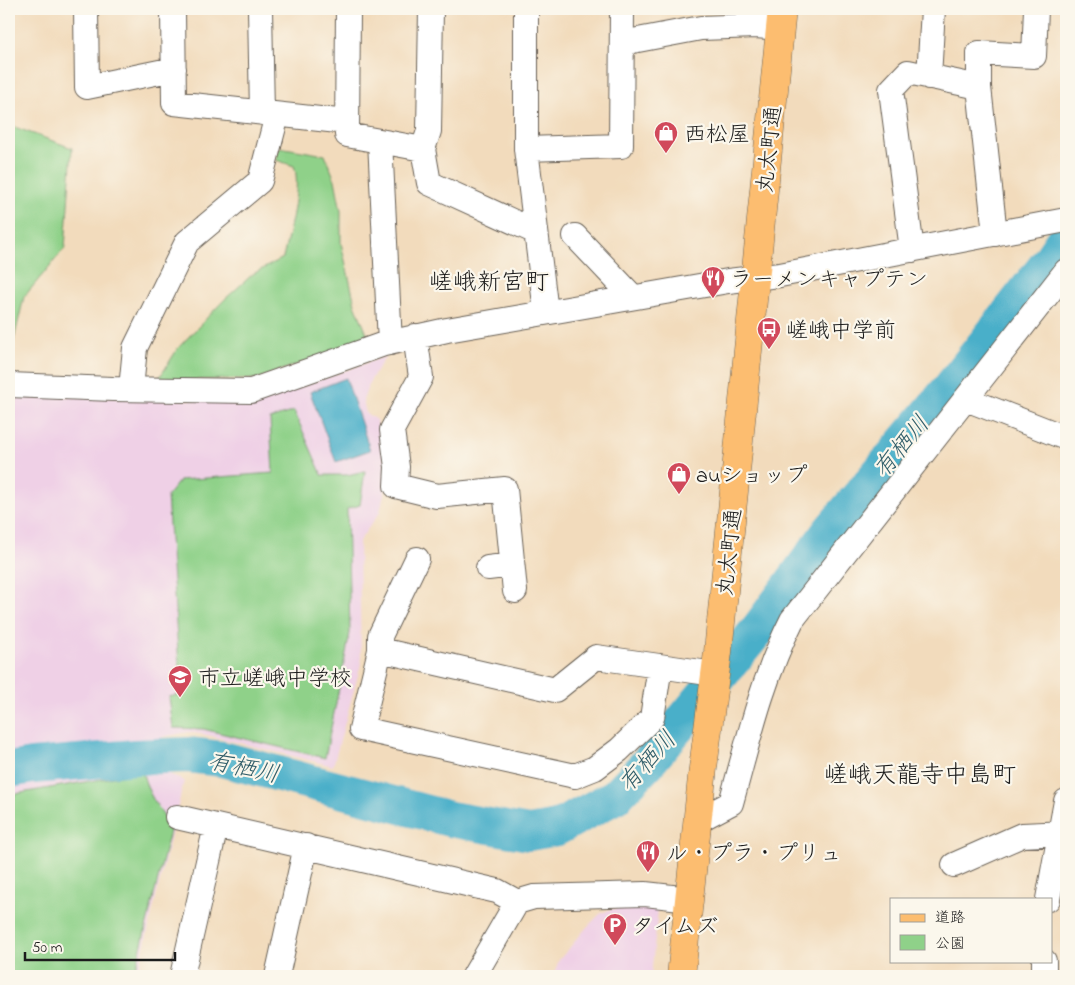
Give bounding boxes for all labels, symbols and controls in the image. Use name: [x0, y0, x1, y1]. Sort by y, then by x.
street label: 丸太町通: [750, 104, 791, 195]
shop icon: 西松屋: [653, 120, 679, 154]
place label: 西松屋: [684, 120, 750, 152]
restaurant icon: ラーメンキャプテン: [700, 265, 726, 299]
place label: ラーメンキャプテン: [730, 265, 928, 297]
district label: 嵯峨新宮町: [429, 266, 549, 301]
bus stop icon: 嵯峨中学前: [756, 316, 782, 350]
place label: 嵯峨中学前: [786, 316, 896, 348]
water label: 有栖川: [866, 409, 939, 486]
shop icon: auショップ: [666, 461, 692, 495]
place label: auショップ: [696, 461, 808, 493]
street label: 丸太町通: [710, 507, 751, 598]
school or university icon: 市立嵯峨中学校: [167, 664, 193, 698]
place label: 市立嵯峨中学校: [198, 664, 352, 696]
water label: 有栖川: [612, 724, 686, 801]
water label: 有栖川: [205, 745, 282, 794]
district label: 嵯峨天龍寺中島町: [824, 759, 1016, 794]
restaurant icon: ル・プラ・プリュ: [635, 839, 661, 873]
place label: ル・プラ・プリュ: [666, 839, 842, 871]
legend: [890, 898, 1052, 962]
text: 道路: [935, 907, 965, 929]
parking icon: タイムズ: [602, 912, 628, 946]
place label: タイムズ: [632, 912, 718, 944]
scale bar: [25, 930, 175, 962]
text: 公園: [935, 933, 965, 955]
text: 50 m: [32, 937, 63, 959]

